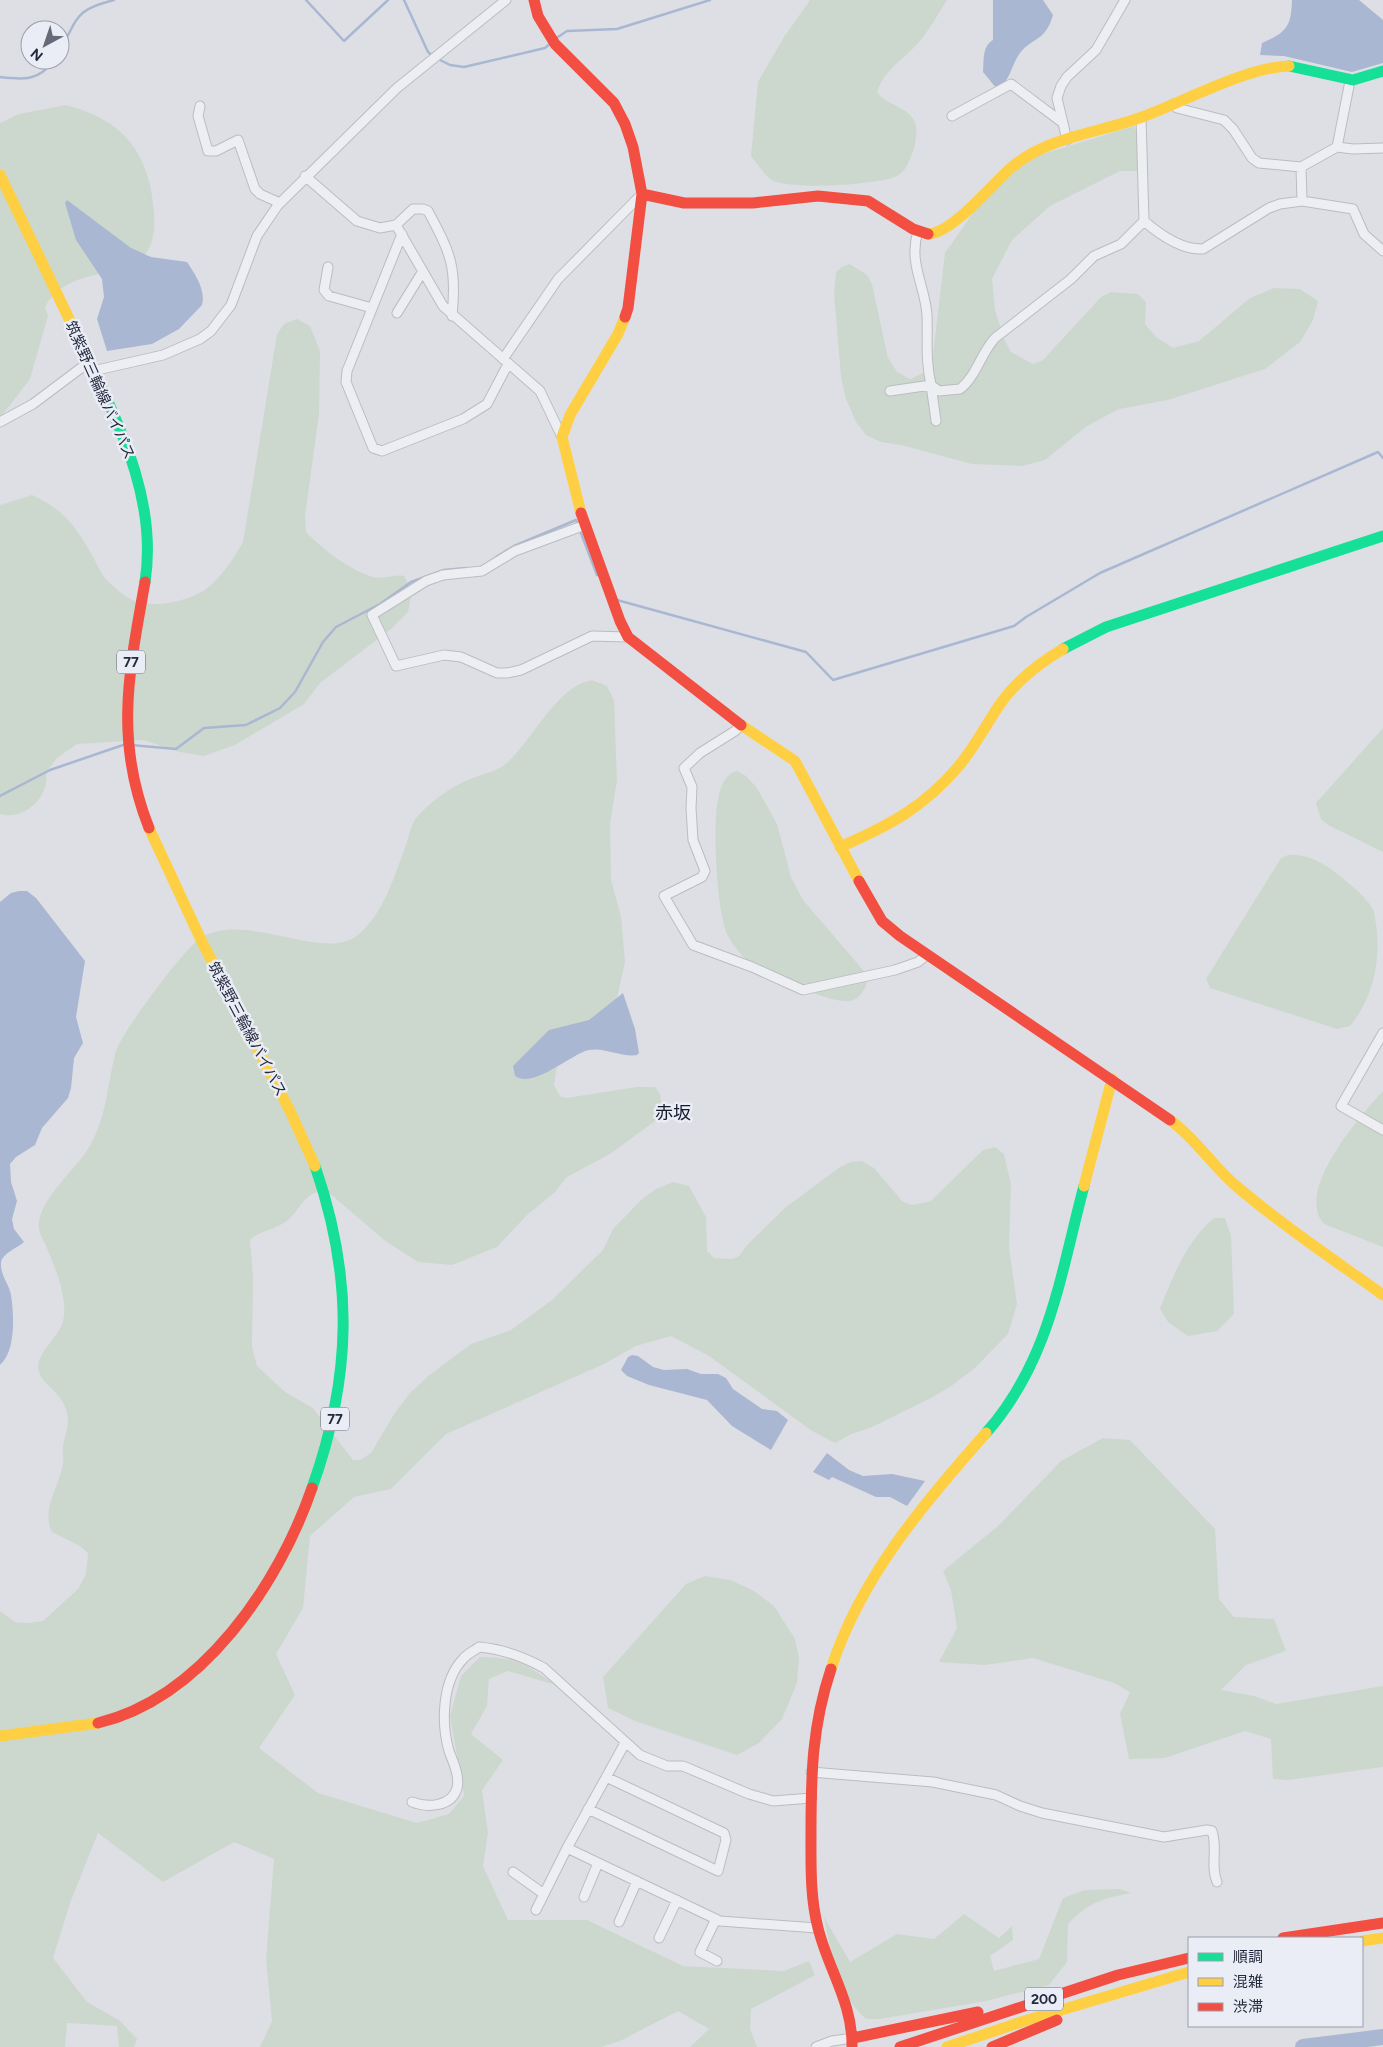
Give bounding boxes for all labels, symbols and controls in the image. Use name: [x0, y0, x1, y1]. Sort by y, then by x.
north arrow: [20, 20, 70, 70]
text: N: [27, 45, 47, 65]
street label: 筑紫野三輪線バイパス: [61, 318, 139, 462]
road number: 77: [117, 650, 145, 674]
street label: 筑紫野三輪線バイパス: [204, 959, 290, 1099]
district label: 赤坂: [655, 1102, 691, 1124]
road number: 77: [321, 1408, 349, 1430]
legend: [1188, 1937, 1363, 2027]
text: 順調: [1233, 1948, 1263, 1966]
text: 混雑: [1233, 1973, 1263, 1991]
road number: 200: [1025, 1988, 1063, 2010]
text: 渋滞: [1233, 1998, 1263, 2016]

